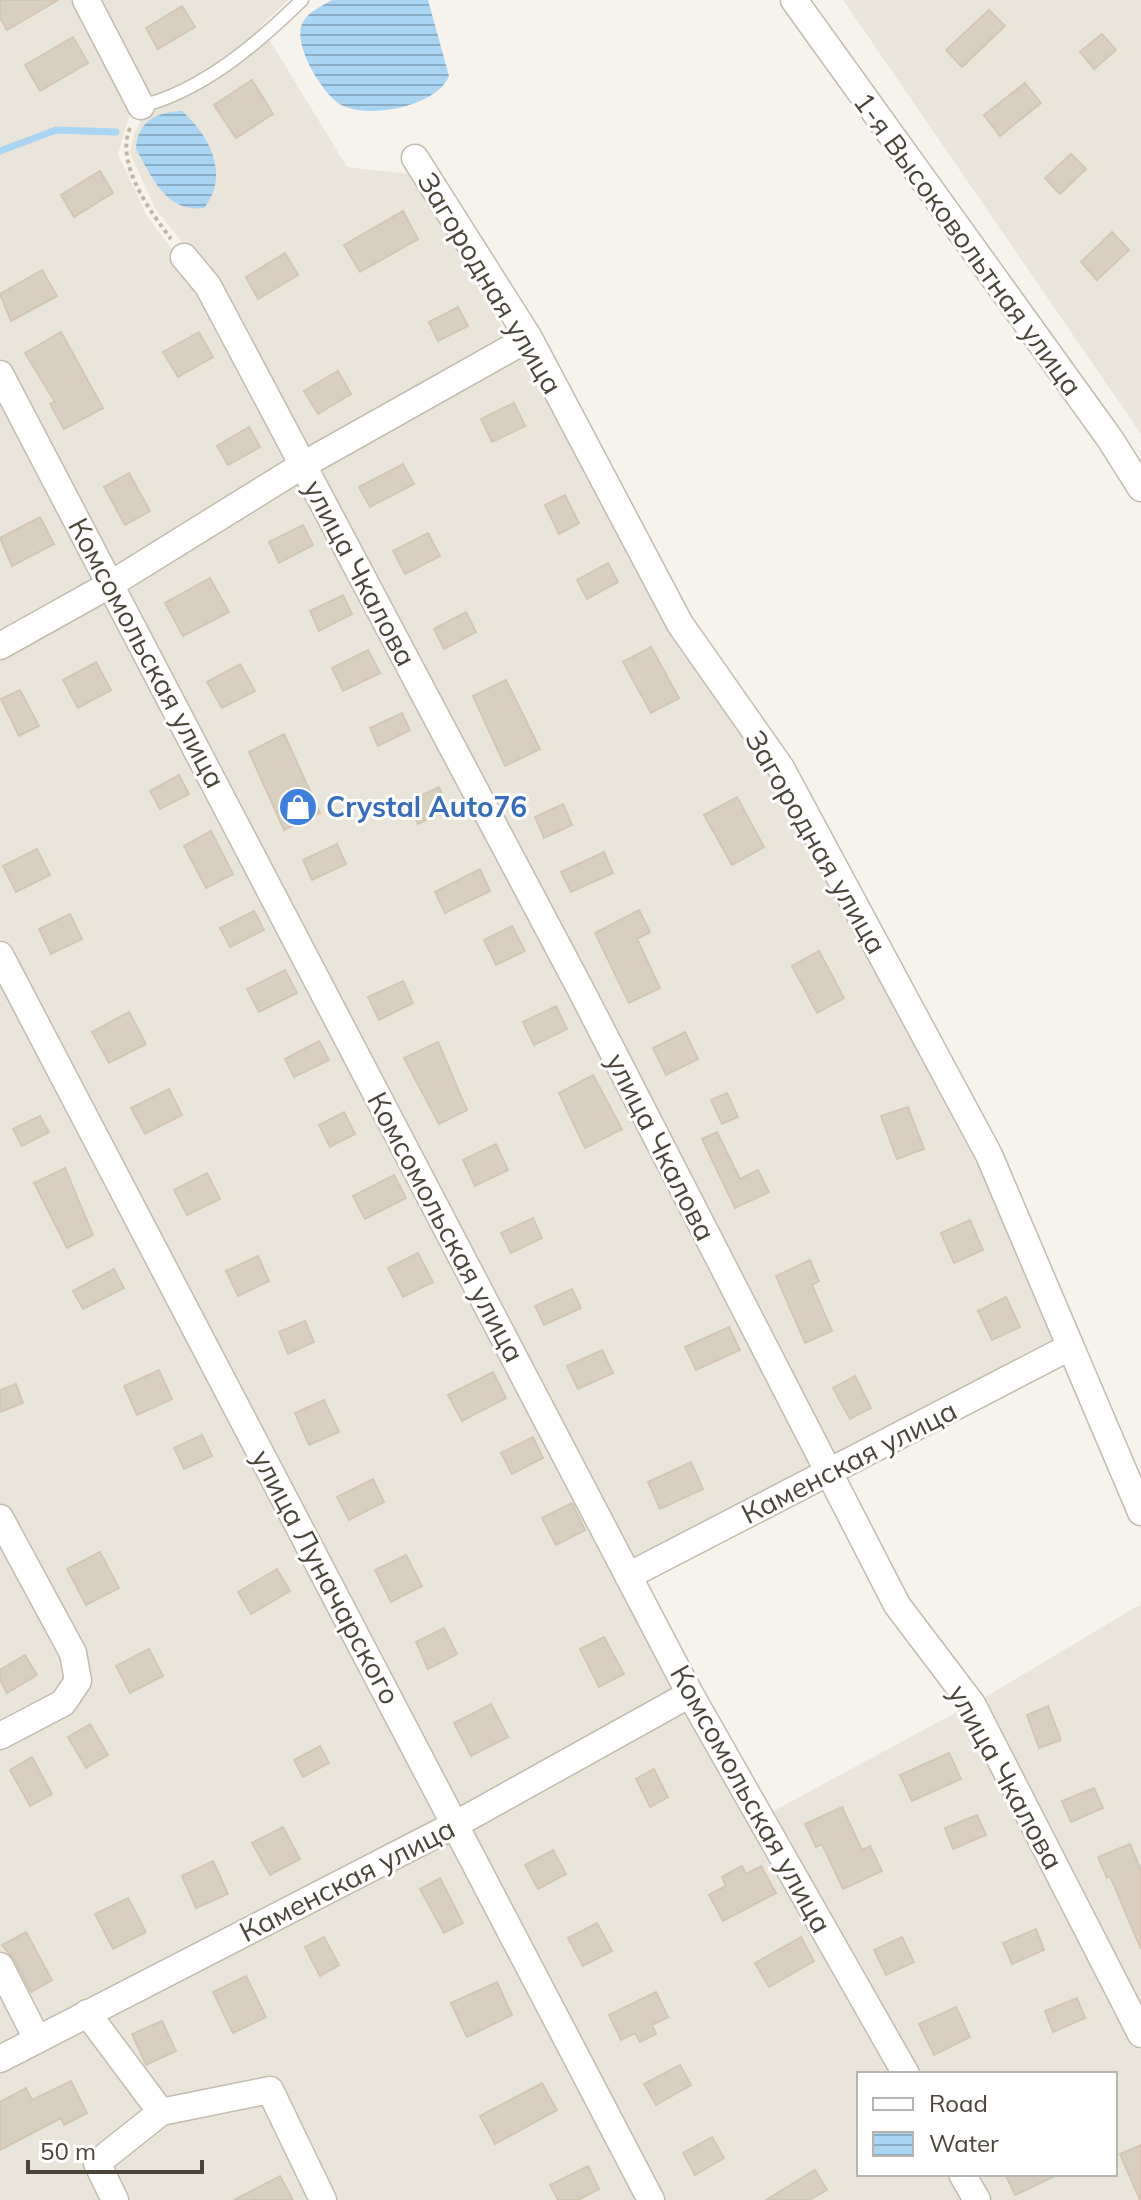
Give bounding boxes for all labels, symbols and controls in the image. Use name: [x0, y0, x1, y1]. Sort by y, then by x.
street label: 1-я Высоковольтная улица: [847, 85, 1090, 402]
street label: Загородная улица: [410, 165, 570, 400]
street label: улица Чкалова: [297, 474, 424, 672]
street label: Комсомольская улица: [61, 512, 234, 794]
street label: Загородная улица: [738, 724, 895, 960]
shop icon: Crystal Auto76: [277, 786, 319, 828]
place label: Crystal Auto76: [326, 789, 527, 824]
street label: улица Чкалова: [599, 1047, 724, 1246]
street label: Комсомольская улица: [360, 1086, 533, 1368]
street label: Каменская улица: [735, 1392, 962, 1531]
street label: улица Луначарского: [244, 1443, 408, 1710]
street label: Комсомольская улица: [663, 1659, 840, 1939]
street label: улица Чкалова: [941, 1678, 1072, 1875]
street label: Каменская улица: [233, 1810, 460, 1949]
legend: [857, 2072, 1117, 2176]
text: Road: [929, 2088, 988, 2118]
scale bar: [28, 2124, 202, 2174]
text: Water: [929, 2128, 999, 2158]
text: 50 m: [40, 2136, 96, 2166]

